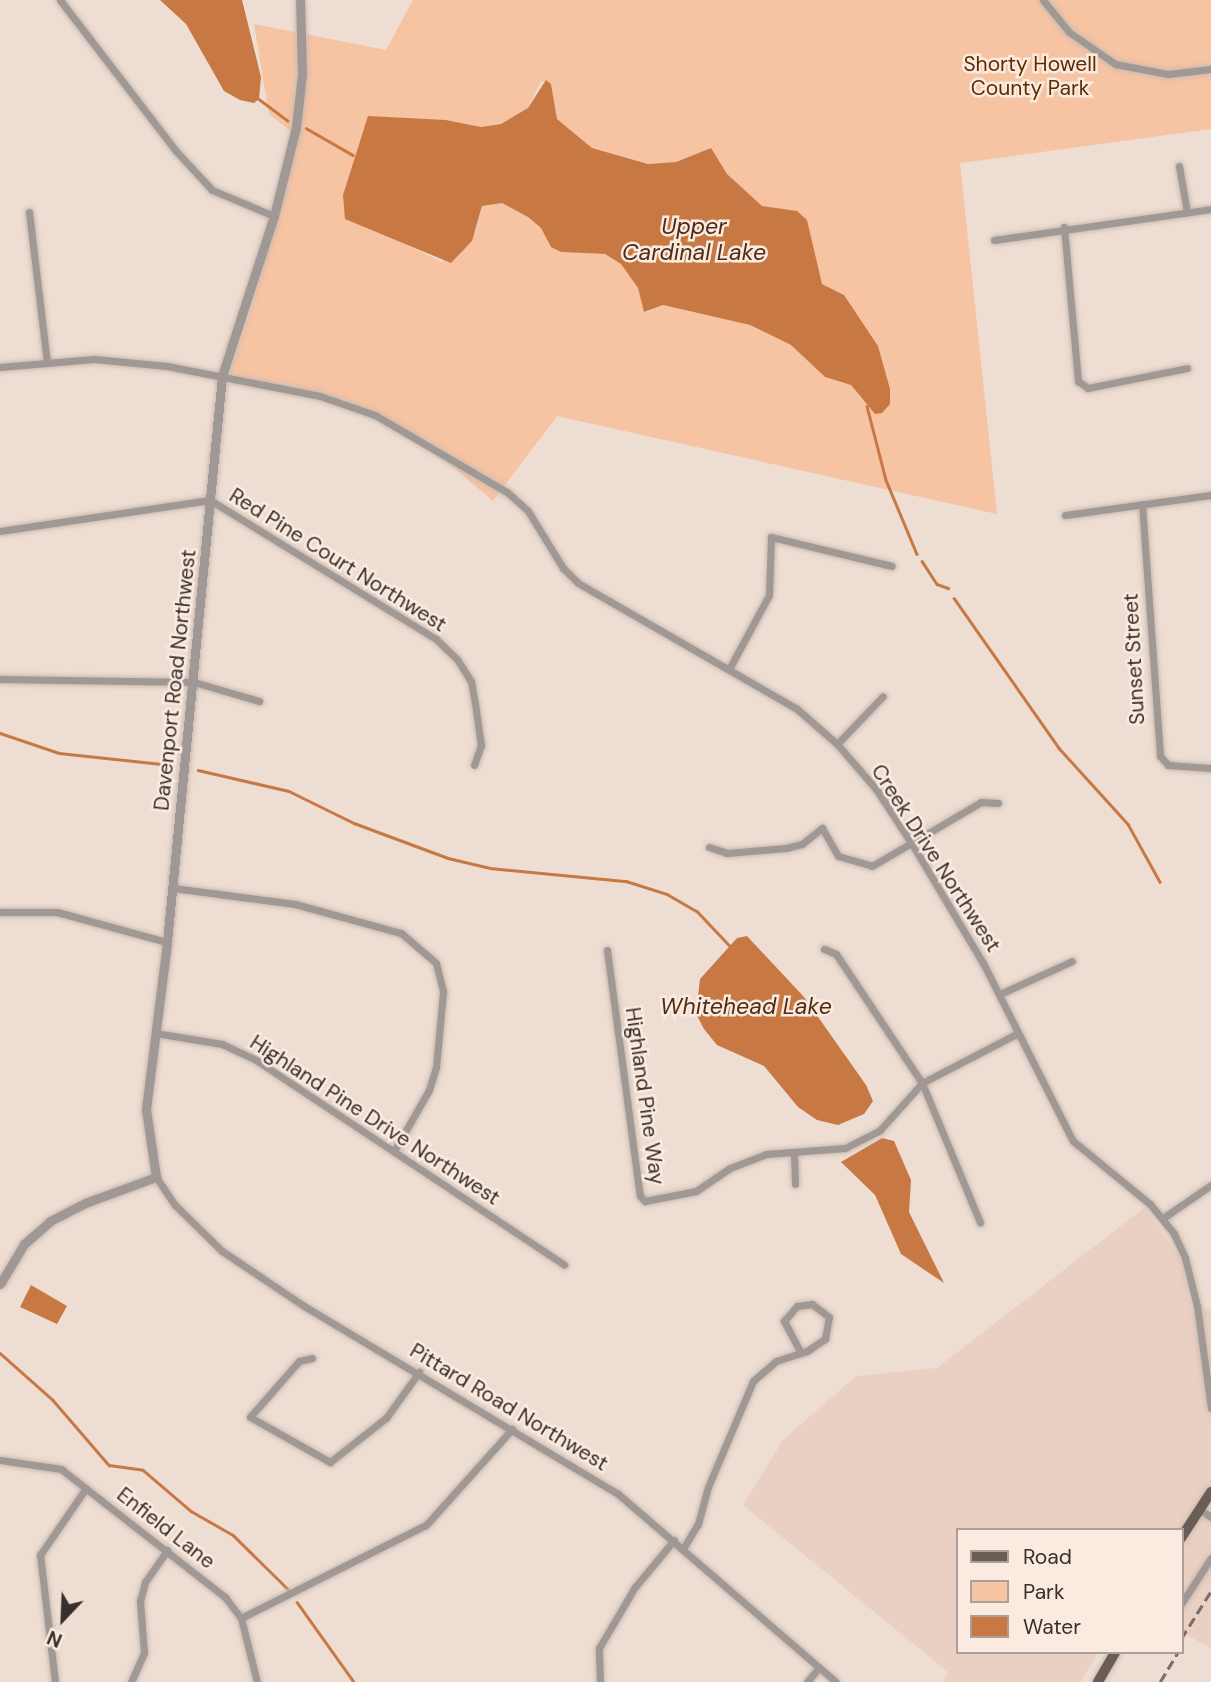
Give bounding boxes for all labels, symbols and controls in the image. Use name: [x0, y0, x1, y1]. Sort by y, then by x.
park label: Shorty Howell County Park: [963, 51, 1097, 101]
water label: Upper Cardinal Lake: [622, 212, 766, 266]
street label: Red Pine Court Northwest: [225, 483, 451, 637]
street label: Davenport Road Northwest: [149, 548, 201, 812]
street label: Sunset Street: [1118, 593, 1150, 725]
street label: Creek Drive Northwest: [866, 759, 1006, 957]
water label: Whitehead Lake: [660, 992, 832, 1020]
street label: Highland Pine Way: [620, 1006, 670, 1186]
street label: Highland Pine Drive Northwest: [245, 1030, 505, 1210]
street label: Pittard Road Northwest: [405, 1338, 613, 1476]
street label: Enfield Lane: [112, 1482, 220, 1574]
legend: [956, 1528, 1183, 1654]
text: Road: [1023, 1543, 1072, 1571]
text: Park: [1023, 1578, 1064, 1606]
north arrow: [28, 1584, 98, 1654]
text: Water: [1023, 1613, 1081, 1641]
text: N: [43, 1625, 66, 1653]

